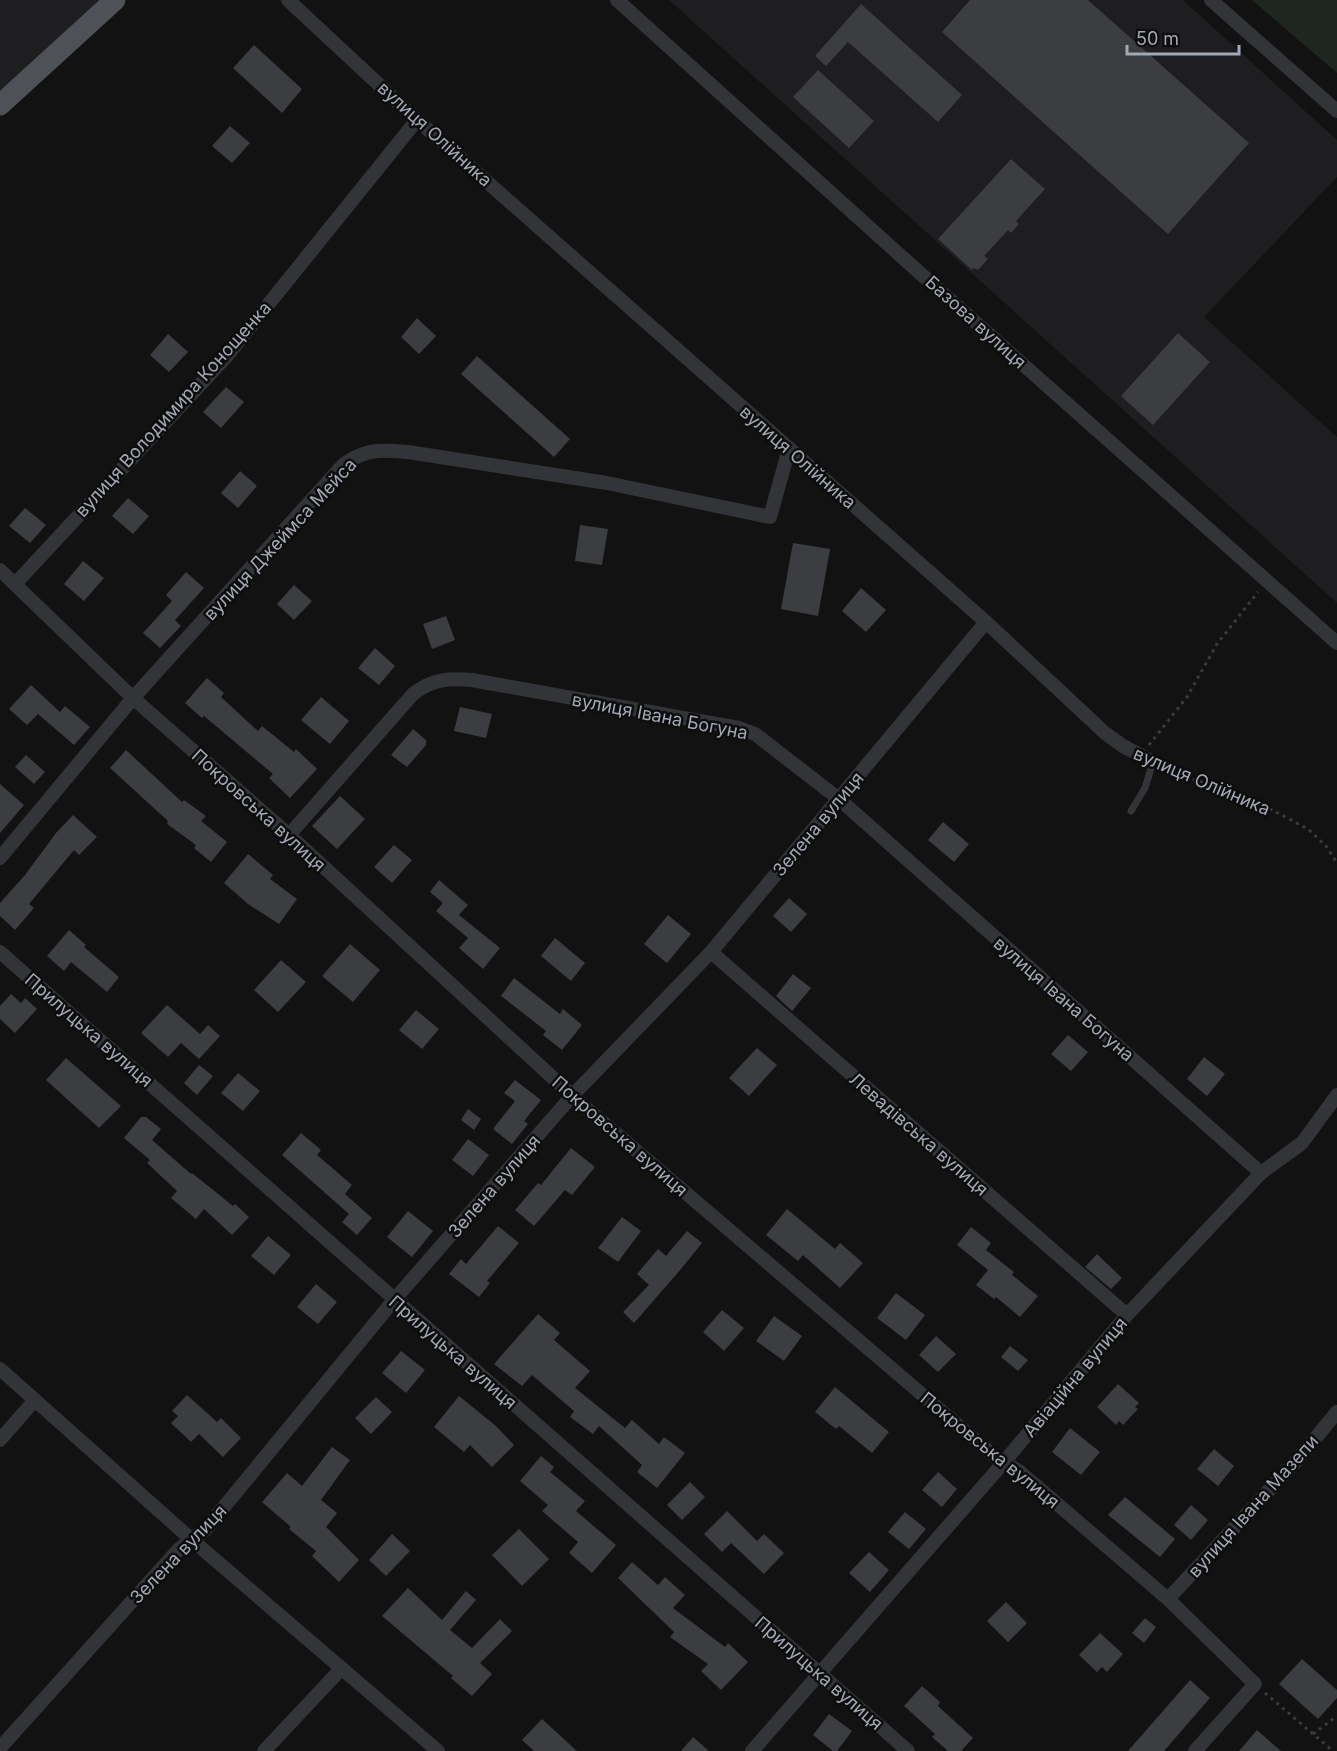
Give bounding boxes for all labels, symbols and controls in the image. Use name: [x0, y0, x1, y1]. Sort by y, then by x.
scale bar: [1127, 18, 1240, 56]
text: 50 m: [1136, 28, 1179, 49]
street label: вулиця Олійника: [374, 77, 496, 191]
street label: Базова вулиця: [921, 271, 1031, 373]
street label: вулиця Володимира Конощенка: [71, 297, 275, 521]
street label: вулиця Олійника: [736, 401, 860, 513]
street label: вулиця Джеймса Мейса: [199, 454, 361, 624]
street label: вулиця Івана Богуна: [570, 689, 750, 743]
street label: вулиця Олійника: [1130, 743, 1274, 819]
street label: Покровська вулиця: [188, 745, 330, 875]
street label: Зелена вулиця: [768, 768, 868, 880]
street label: вулиця Івана Богуна: [990, 932, 1138, 1066]
street label: Прилуцька вулиця: [21, 969, 157, 1091]
street label: Левадівська вулиця: [845, 1068, 993, 1200]
street label: Покровська вулиця: [548, 1072, 692, 1200]
street label: Зелена вулиця: [444, 1130, 544, 1242]
street label: Прилуцька вулиця: [385, 1291, 521, 1413]
street label: Авіаційна вулиця: [1019, 1313, 1131, 1441]
street label: Покровська вулиця: [916, 1388, 1064, 1512]
street label: вулиця Івана Мазепи: [1184, 1431, 1322, 1581]
street label: Зелена вулиця: [125, 1500, 231, 1608]
street label: Прилуцька вулиця: [751, 1612, 887, 1734]

